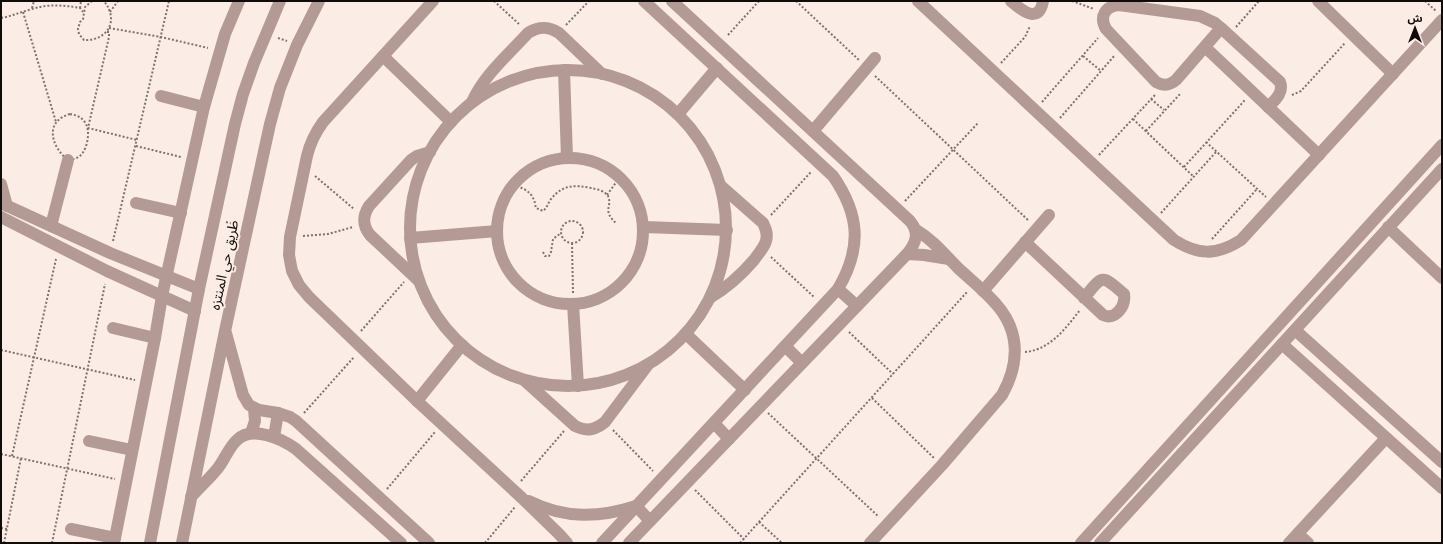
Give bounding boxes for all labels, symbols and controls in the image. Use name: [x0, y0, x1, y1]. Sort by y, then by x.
north arrow: [1395, 8, 1435, 48]
text: ش: [1407, 11, 1423, 25]
street label: طريق حي المنتزه: [206, 218, 245, 312]

